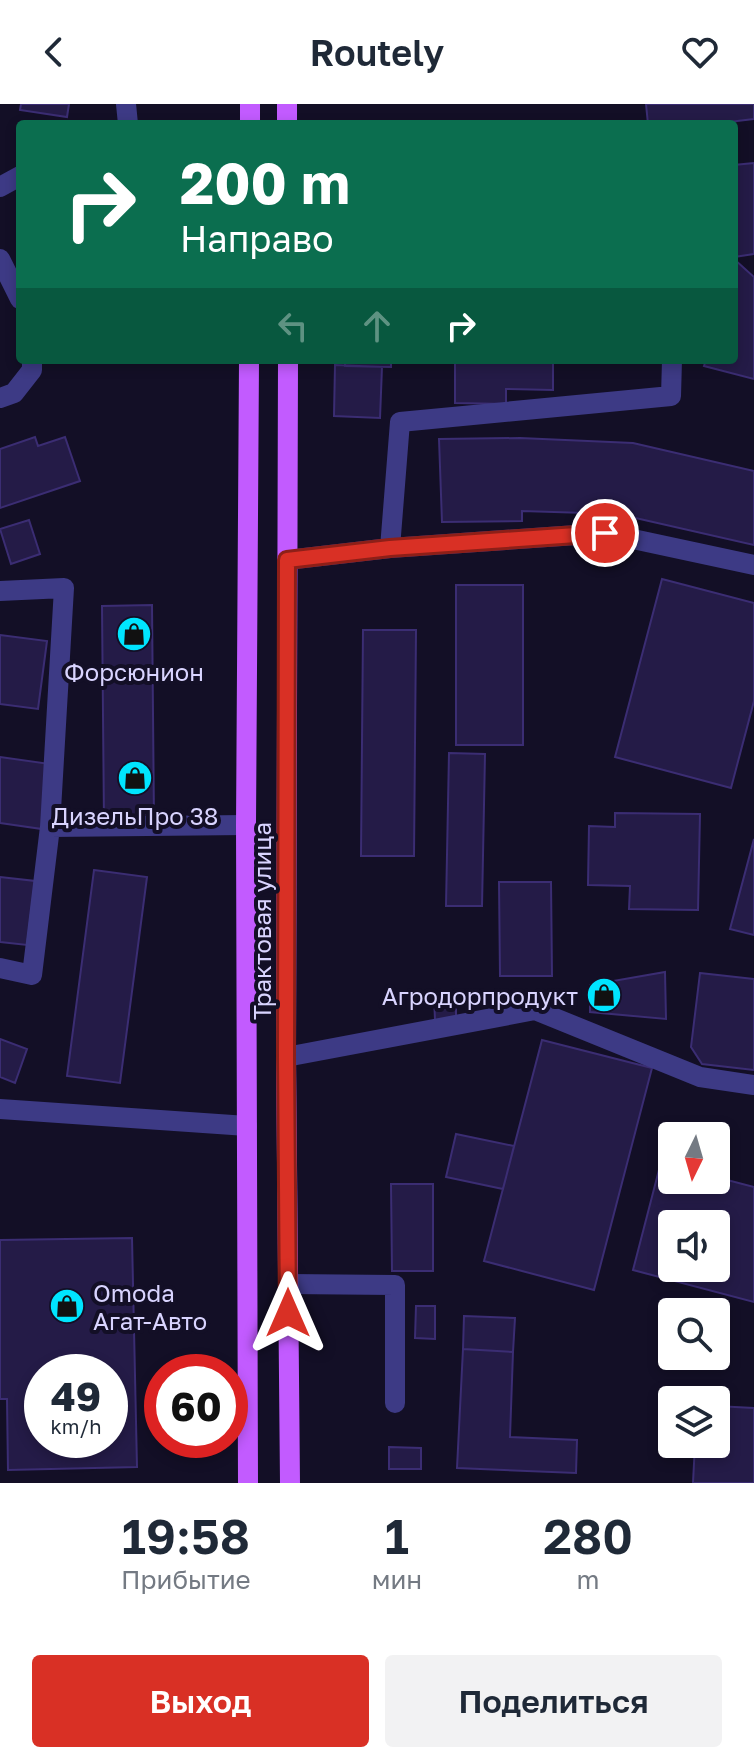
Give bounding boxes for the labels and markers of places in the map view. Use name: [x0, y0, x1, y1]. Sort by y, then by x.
pin: [571, 499, 639, 567]
shop icon: Форсюнион: [115, 615, 153, 653]
place label: Форсюнион: [64, 657, 204, 686]
shop icon: ДизельПро 38: [116, 759, 154, 797]
place label: ДизельПро 38: [52, 801, 218, 830]
shop icon: Агродорпродукт: [585, 976, 623, 1014]
place label: Агродорпродукт: [382, 981, 578, 1010]
place label: Omoda Агат-Авто: [93, 1278, 207, 1335]
shop icon: Omoda Агат-Авто: [48, 1287, 86, 1325]

